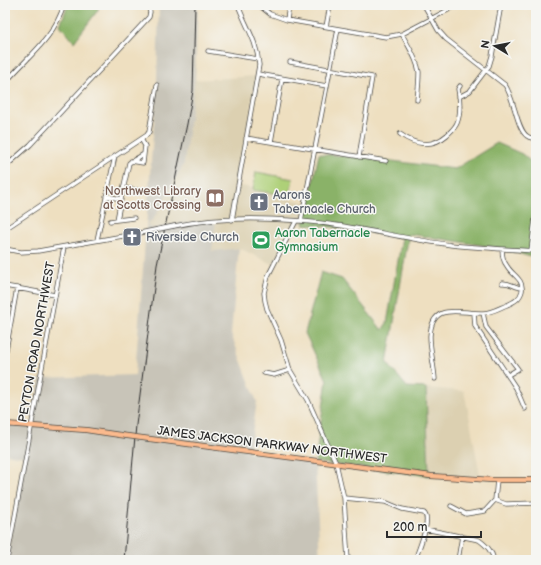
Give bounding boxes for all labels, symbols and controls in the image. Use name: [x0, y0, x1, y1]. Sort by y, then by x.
north arrow: [475, 26, 515, 66]
text: N: [479, 39, 493, 50]
place label: Northwest Library at Scotts Crossing: [103, 184, 202, 213]
library icon: Northwest Library at Scotts Crossing: [204, 187, 226, 209]
place label: Aarons Tabernacle Church: [273, 188, 376, 217]
church icon: Aarons Tabernacle Church: [248, 191, 270, 213]
church icon: Riverside Church: [121, 226, 143, 248]
place label: Aaron Tabernacle Gymnasium: [275, 226, 370, 255]
sports icon: Aaron Tabernacle Gymnasium: [250, 229, 272, 251]
place label: Riverside Church: [146, 230, 239, 245]
street label: PEYTON ROAD NORTHWEST: [15, 260, 59, 423]
street label: JAMES JACKSON PARKWAY NORTHWEST: [156, 423, 389, 467]
scale bar: [387, 513, 481, 539]
text: 200 m: [393, 520, 427, 535]

